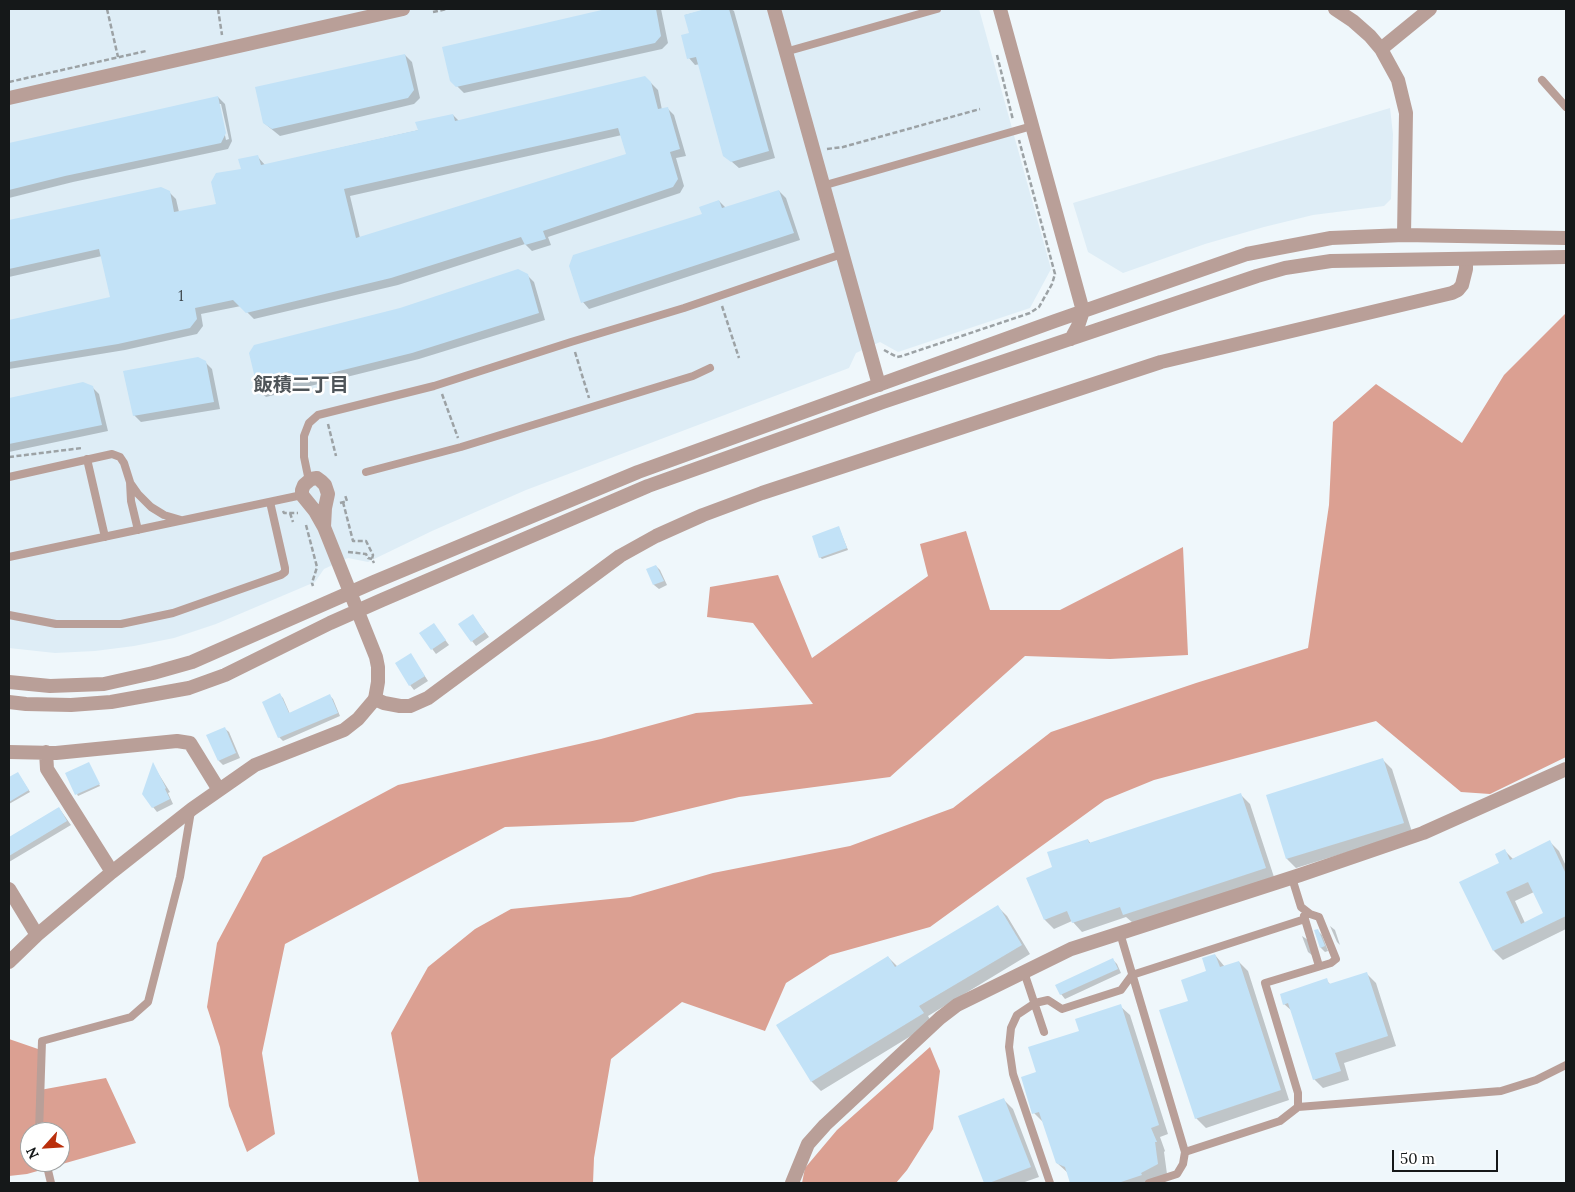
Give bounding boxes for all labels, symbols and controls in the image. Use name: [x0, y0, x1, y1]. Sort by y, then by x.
house number: 1: [178, 288, 184, 306]
district label: 飯積二丁目: [254, 375, 348, 397]
north arrow: [20, 1122, 70, 1172]
scale bar: [1395, 1140, 1501, 1172]
text: N: [22, 1144, 43, 1162]
text: 50 m: [1400, 1149, 1435, 1168]

